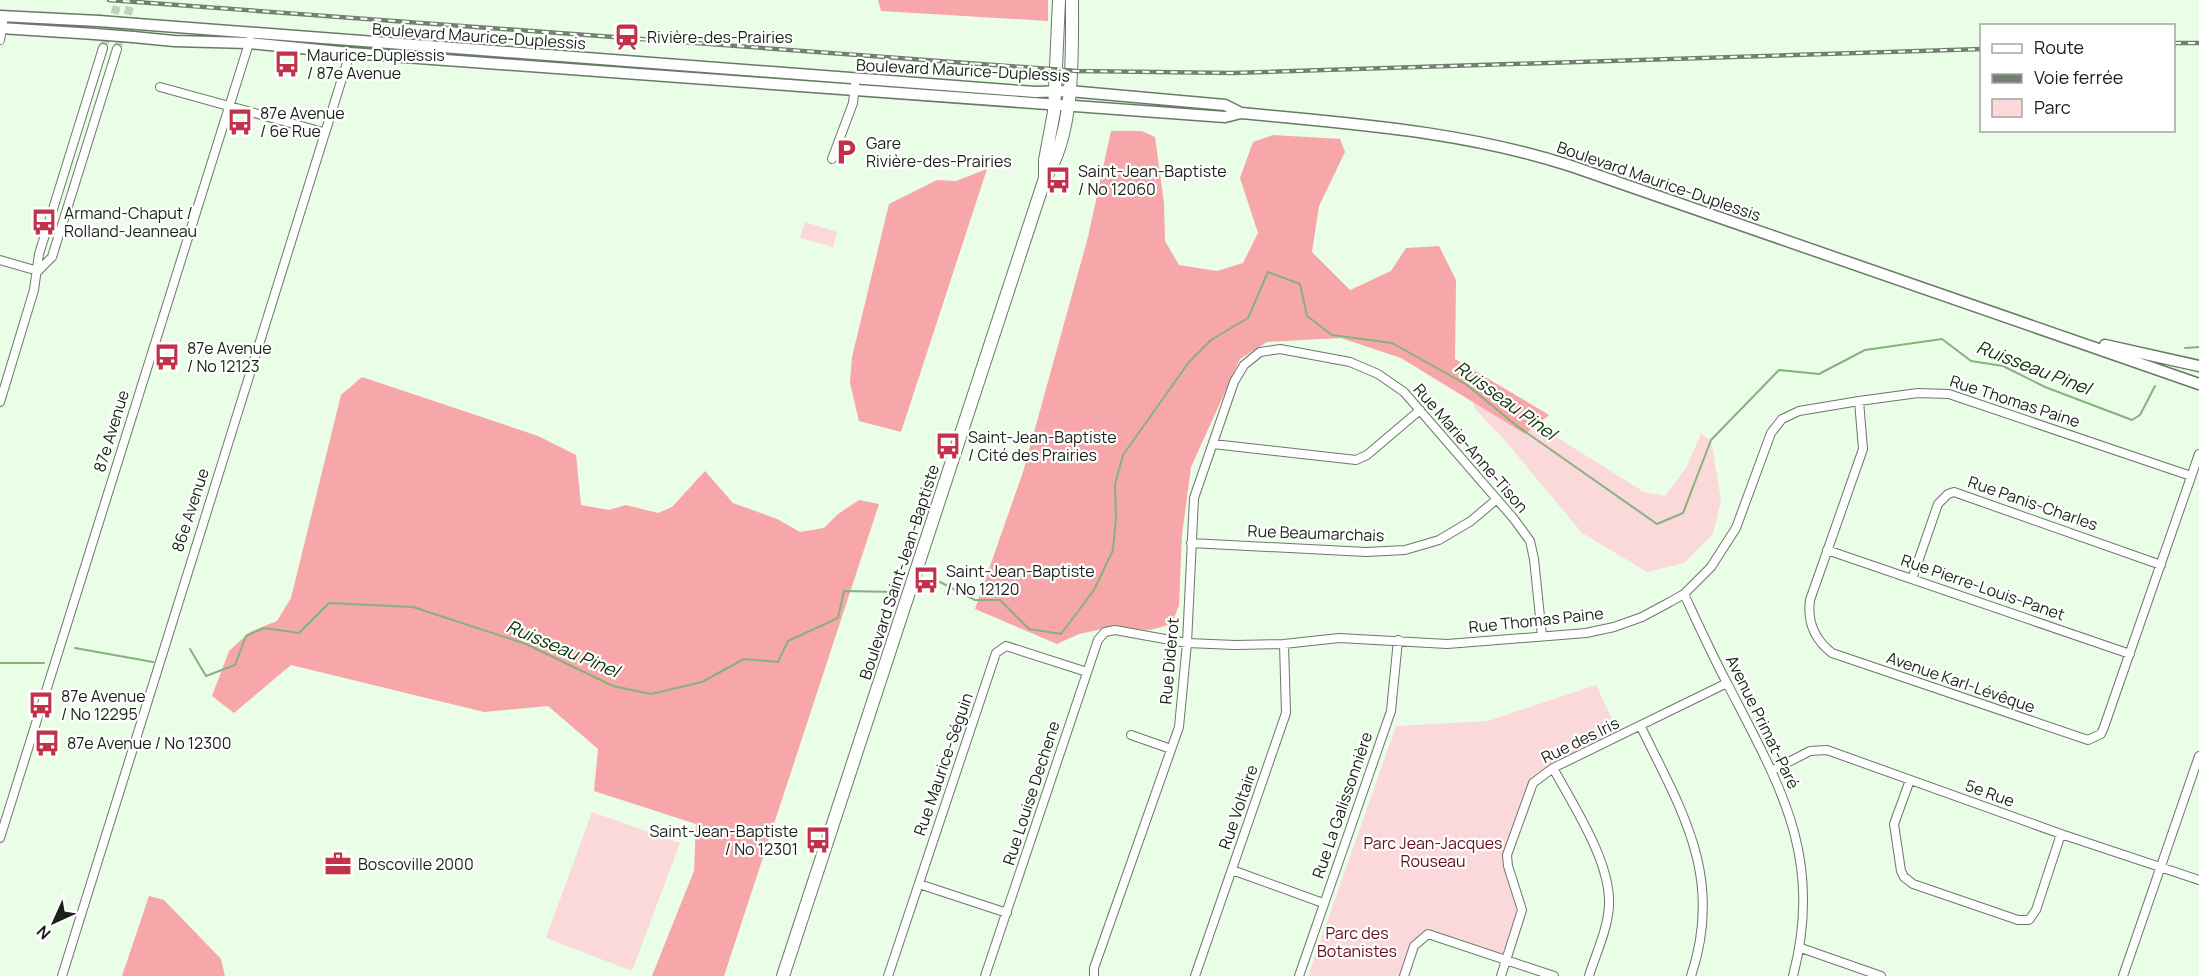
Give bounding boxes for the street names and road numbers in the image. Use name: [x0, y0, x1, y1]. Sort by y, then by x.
street label: Boulevard Maurice-Duplessis: [371, 18, 587, 54]
street label: Boulevard Maurice-Duplessis: [855, 53, 1071, 87]
street label: Boulevard Maurice-Duplessis: [1554, 136, 1764, 226]
street label: Rue Thomas Paine: [1947, 370, 2083, 432]
street label: Rue Marie-Anne-Tison: [1409, 379, 1533, 517]
street label: 87e Avenue: [88, 387, 134, 475]
street label: Boulevard Saint-Jean-Baptiste: [854, 462, 944, 682]
street label: 86e Avenue: [166, 465, 214, 555]
street label: Rue Panis-Charles: [1965, 470, 2101, 536]
street label: Rue Beaumarchais: [1247, 520, 1385, 546]
street label: Rue Pierre-Louis-Panet: [1898, 549, 2068, 625]
street label: Rue Thomas Paine: [1468, 602, 1604, 638]
street label: Rue Diderot: [1154, 617, 1184, 705]
street label: Avenue Karl-Lévêque: [1884, 646, 2038, 718]
street label: Avenue Primat-Paré: [1721, 652, 1805, 792]
street label: Rue Maurice-Séguin: [908, 690, 978, 838]
street label: Rue des Iris: [1537, 712, 1623, 768]
street label: Rue Louise Dechene: [997, 718, 1065, 868]
street label: Rue La Galissonnière: [1307, 729, 1377, 881]
street label: Rue Voltaire: [1213, 762, 1263, 852]
street label: 5e Rue: [1962, 774, 2018, 812]

